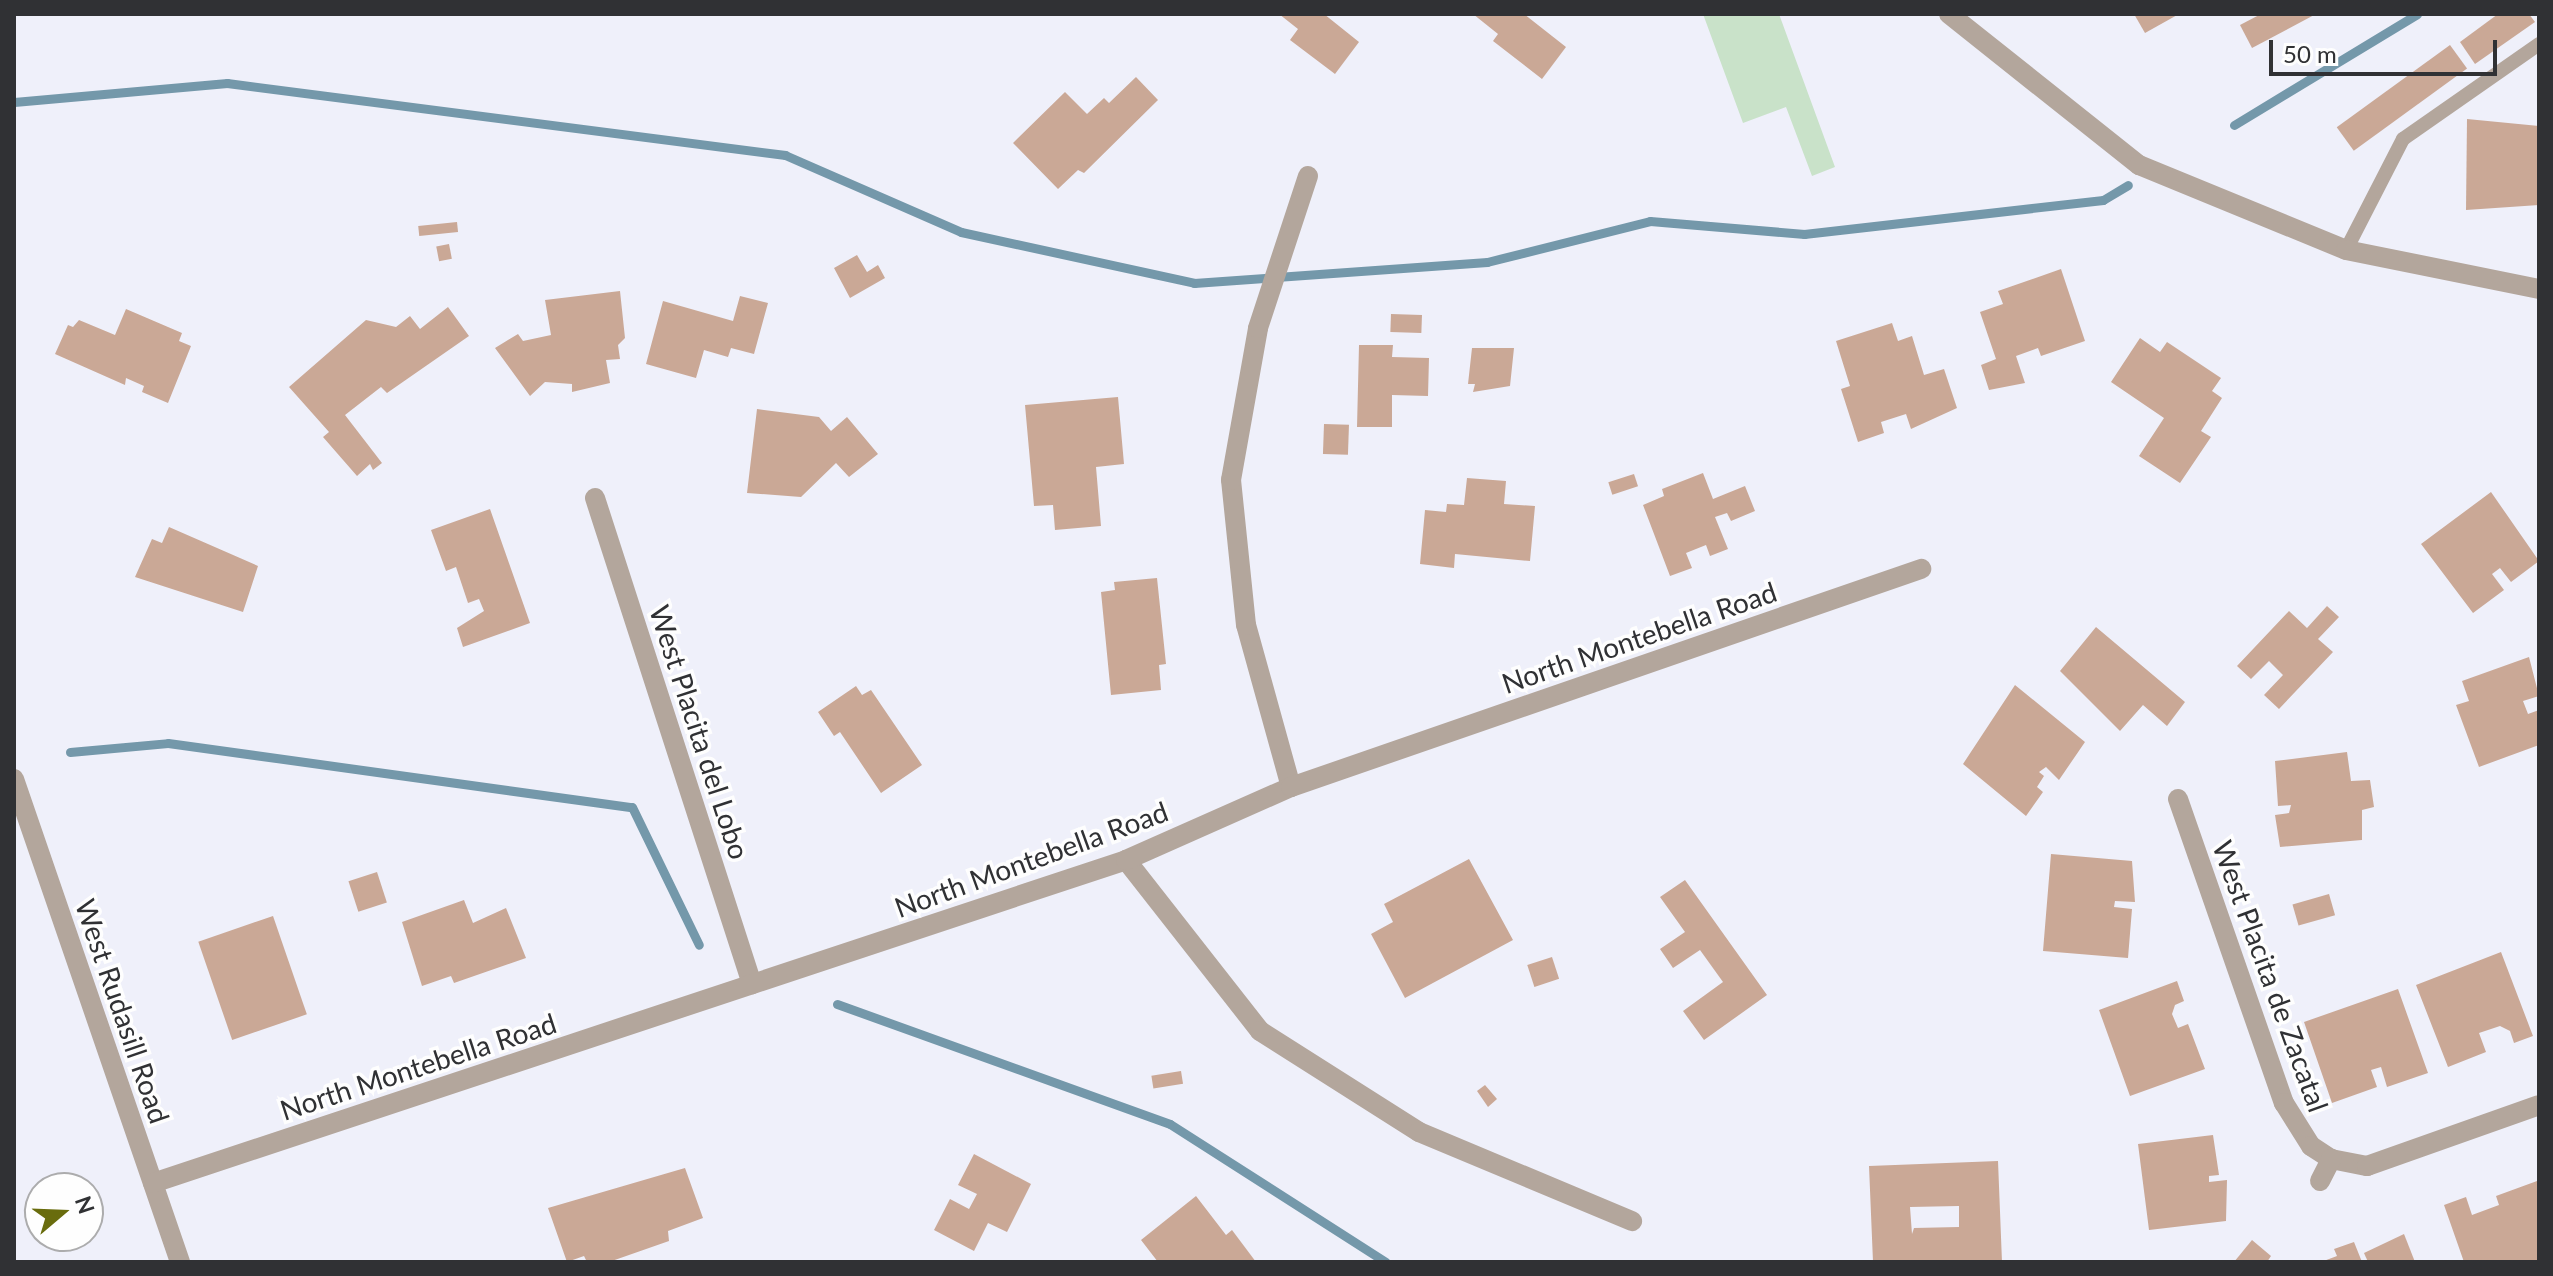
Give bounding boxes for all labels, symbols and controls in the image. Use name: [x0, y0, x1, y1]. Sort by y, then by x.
scale bar: [2273, 24, 2501, 74]
text: 50 m: [2283, 39, 2337, 68]
street label: North Montebella Road: [1497, 574, 1781, 700]
street label: West Placita del Lobo: [643, 601, 757, 863]
street label: North Montebella Road: [890, 794, 1172, 924]
street label: West Placita de Zacatal: [2206, 836, 2336, 1116]
street label: West Rudasill Road: [69, 894, 177, 1128]
street label: North Montebella Road: [276, 1005, 560, 1127]
north arrow: [24, 1172, 104, 1252]
text: N: [70, 1192, 101, 1217]

